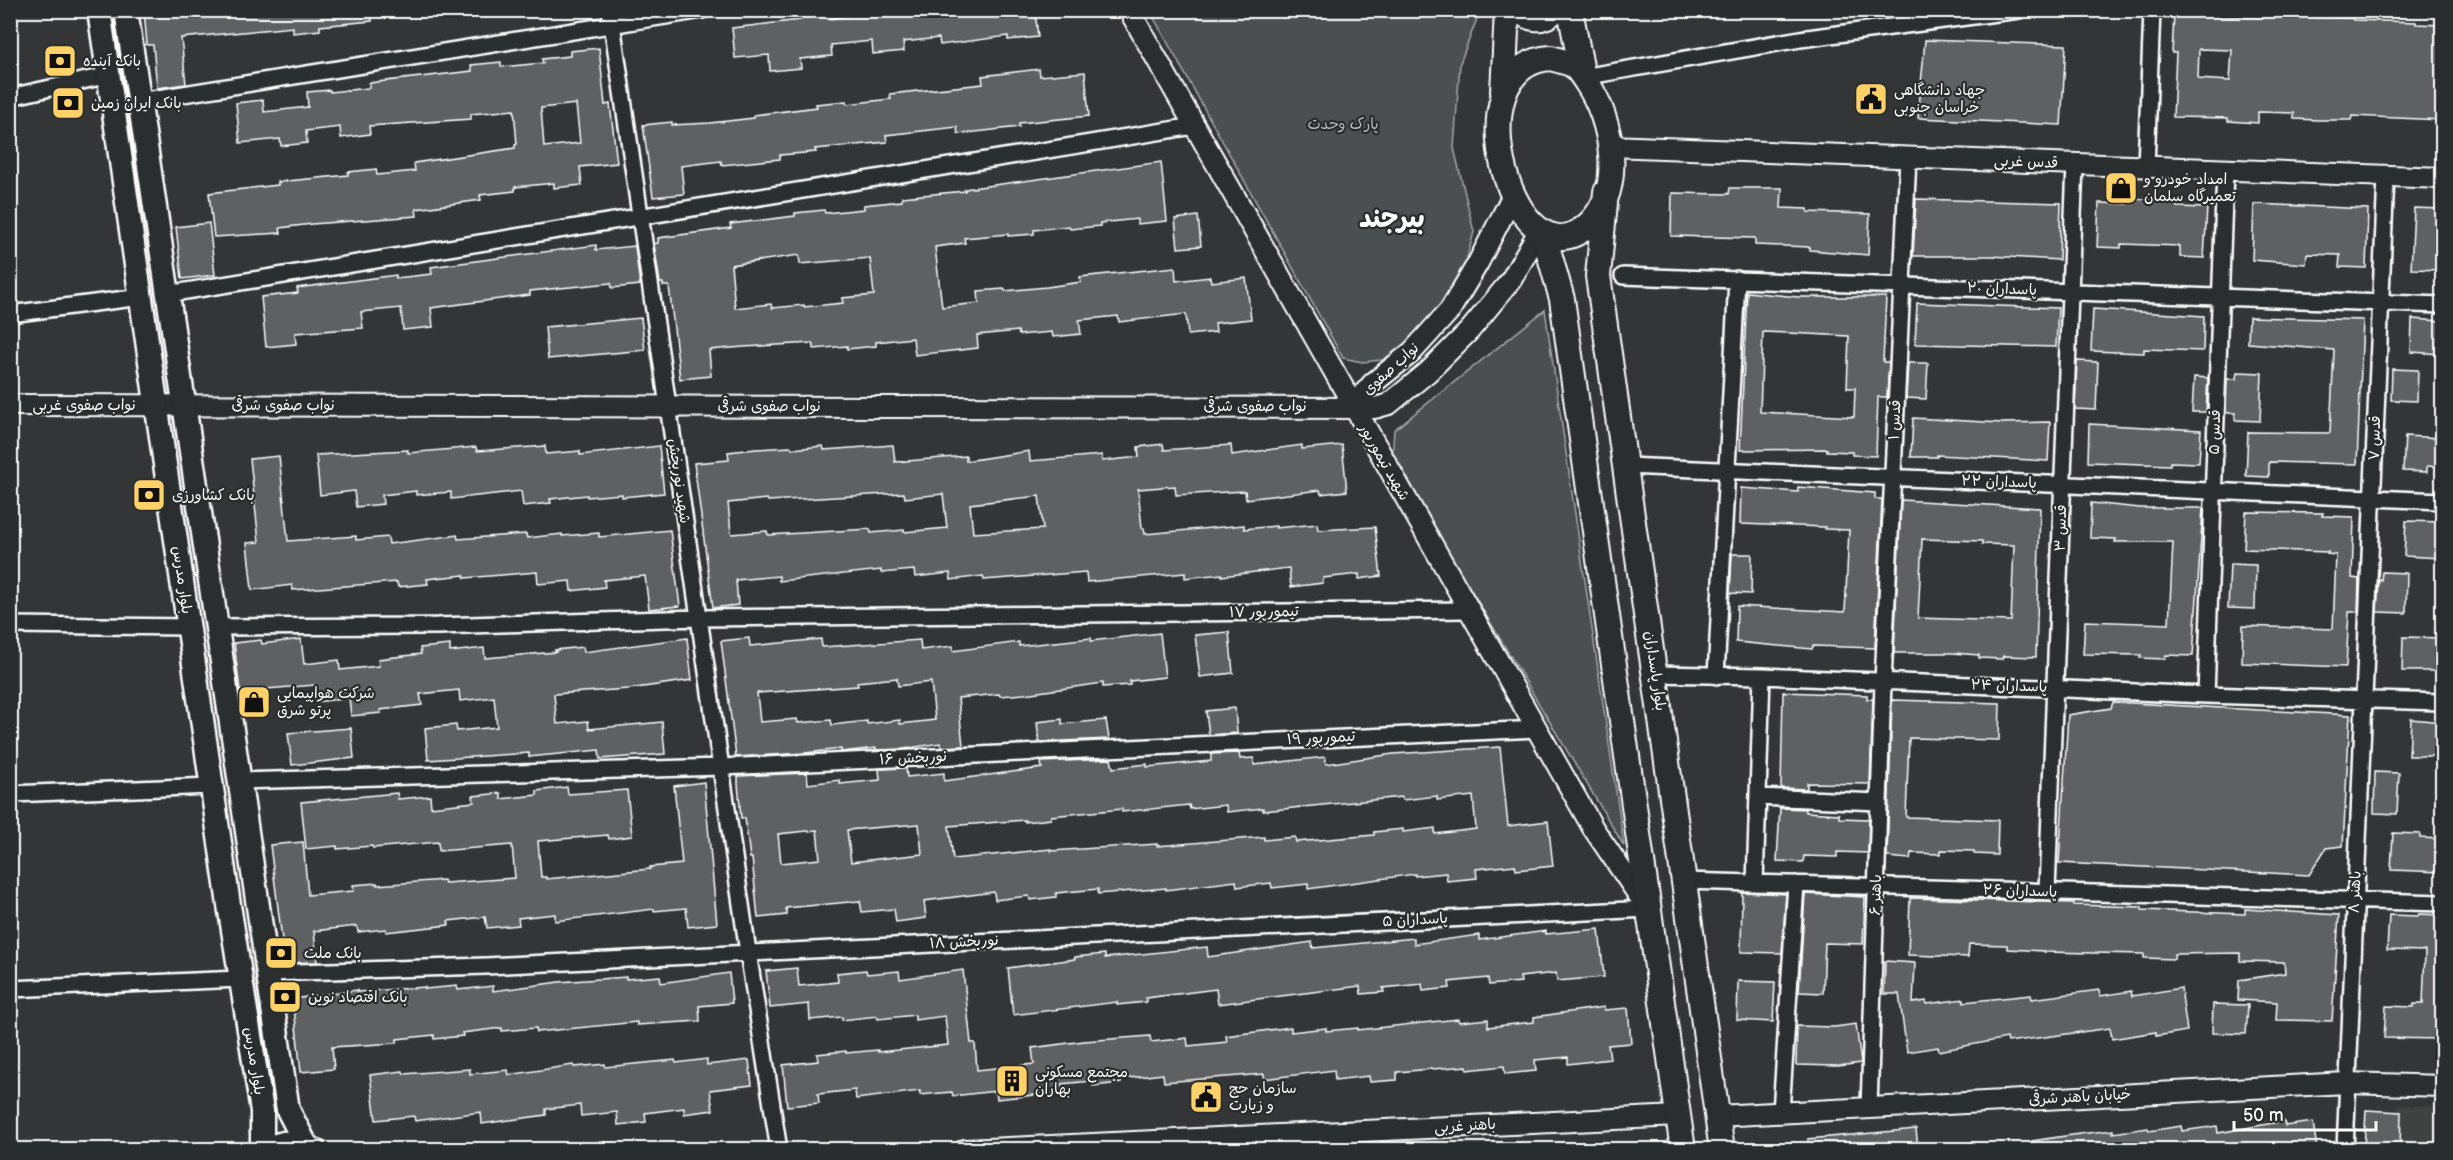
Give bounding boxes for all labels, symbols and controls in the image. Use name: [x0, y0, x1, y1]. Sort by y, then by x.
bank icon: بانک آینده: [42, 43, 78, 79]
place label: بانک آینده: [83, 52, 141, 71]
public building icon: جهاد دانشگاهی خراسان جنوبی: [1853, 81, 1889, 117]
place label: جهاد دانشگاهی خراسان جنوبی: [1894, 81, 1985, 117]
bank icon: بانک ایران زمین: [50, 85, 86, 121]
place label: بانک ایران زمین: [91, 94, 182, 113]
park label: پارک وحدت: [1307, 115, 1379, 134]
street label: قدس غربی: [1994, 151, 2058, 173]
shop icon: امداد خودرو و تعمیرگاه سلمان: [2103, 170, 2139, 206]
place label: امداد خودرو و تعمیرگاه سلمان: [2143, 170, 2237, 206]
district label: بیرجند: [1359, 203, 1425, 235]
street label: پاسداران ۲۰: [1967, 278, 2037, 300]
street label: نواب صفوی: [1359, 339, 1423, 399]
street label: نواب صفوی شرقی: [231, 394, 335, 415]
street label: نواب صفوی شرقی: [717, 395, 821, 416]
street label: نواب صفوی شرقی: [1203, 395, 1307, 416]
street label: نواب صفوی غربی: [32, 396, 136, 415]
street label: قدس ۱: [1884, 399, 1906, 441]
street label: قدس ۵: [2205, 409, 2225, 455]
street label: قدس ۷: [2365, 415, 2385, 461]
street label: شهید تیمورپور: [1354, 419, 1414, 504]
street label: شهید نوربخش: [664, 437, 694, 525]
street label: پاسداران ۲۲: [1961, 471, 2037, 493]
bank icon: بانک کشاورزی: [131, 477, 167, 513]
place label: بانک کشاورزی: [172, 486, 255, 505]
street label: قدس ۳: [2051, 504, 2071, 552]
street label: بلوار مدرس: [168, 545, 196, 615]
street label: تیمورپور ۱۷: [1229, 602, 1300, 622]
street label: بلوار پاسداران: [1640, 630, 1670, 712]
street label: پاسداران ۲۴: [1970, 675, 2048, 697]
shop icon: شرکت هواپیمایی پرتو شرق: [236, 684, 272, 720]
place label: شرکت هواپیمایی پرتو شرق: [277, 684, 375, 720]
street label: تیمورپور ۱۹: [1286, 727, 1356, 749]
street label: نوربخش ۱۶: [879, 747, 947, 769]
street label: باهنر ۸: [2344, 870, 2366, 914]
street label: باهنر ۶: [1866, 874, 1886, 916]
street label: پاسداران ۲۶: [1982, 880, 2058, 902]
street label: پاسداران ۵: [1382, 909, 1448, 931]
street label: نوربخش ۱۸: [929, 931, 999, 953]
bank icon: بانک ملت: [263, 935, 299, 971]
place label: بانک ملت: [304, 944, 362, 963]
bank icon: بانک اقتصاد نوین: [267, 979, 303, 1015]
place label: بانک اقتصاد نوین: [308, 988, 408, 1007]
street label: بلوار مدرس: [239, 1026, 269, 1096]
building icon: مجتمع مسکونی بهاران: [994, 1063, 1030, 1099]
place label: مجتمع مسکونی بهاران: [1035, 1063, 1128, 1099]
public building icon: سازمان حج و زیارت: [1188, 1079, 1224, 1115]
place label: سازمان حج و زیارت: [1229, 1079, 1297, 1115]
street label: خیابان باهنر شرقی: [2028, 1083, 2132, 1109]
scale bar: [2234, 1094, 2376, 1132]
text: 50 m: [2243, 1105, 2284, 1126]
street label: باهنر غربی: [1434, 1115, 1496, 1137]

